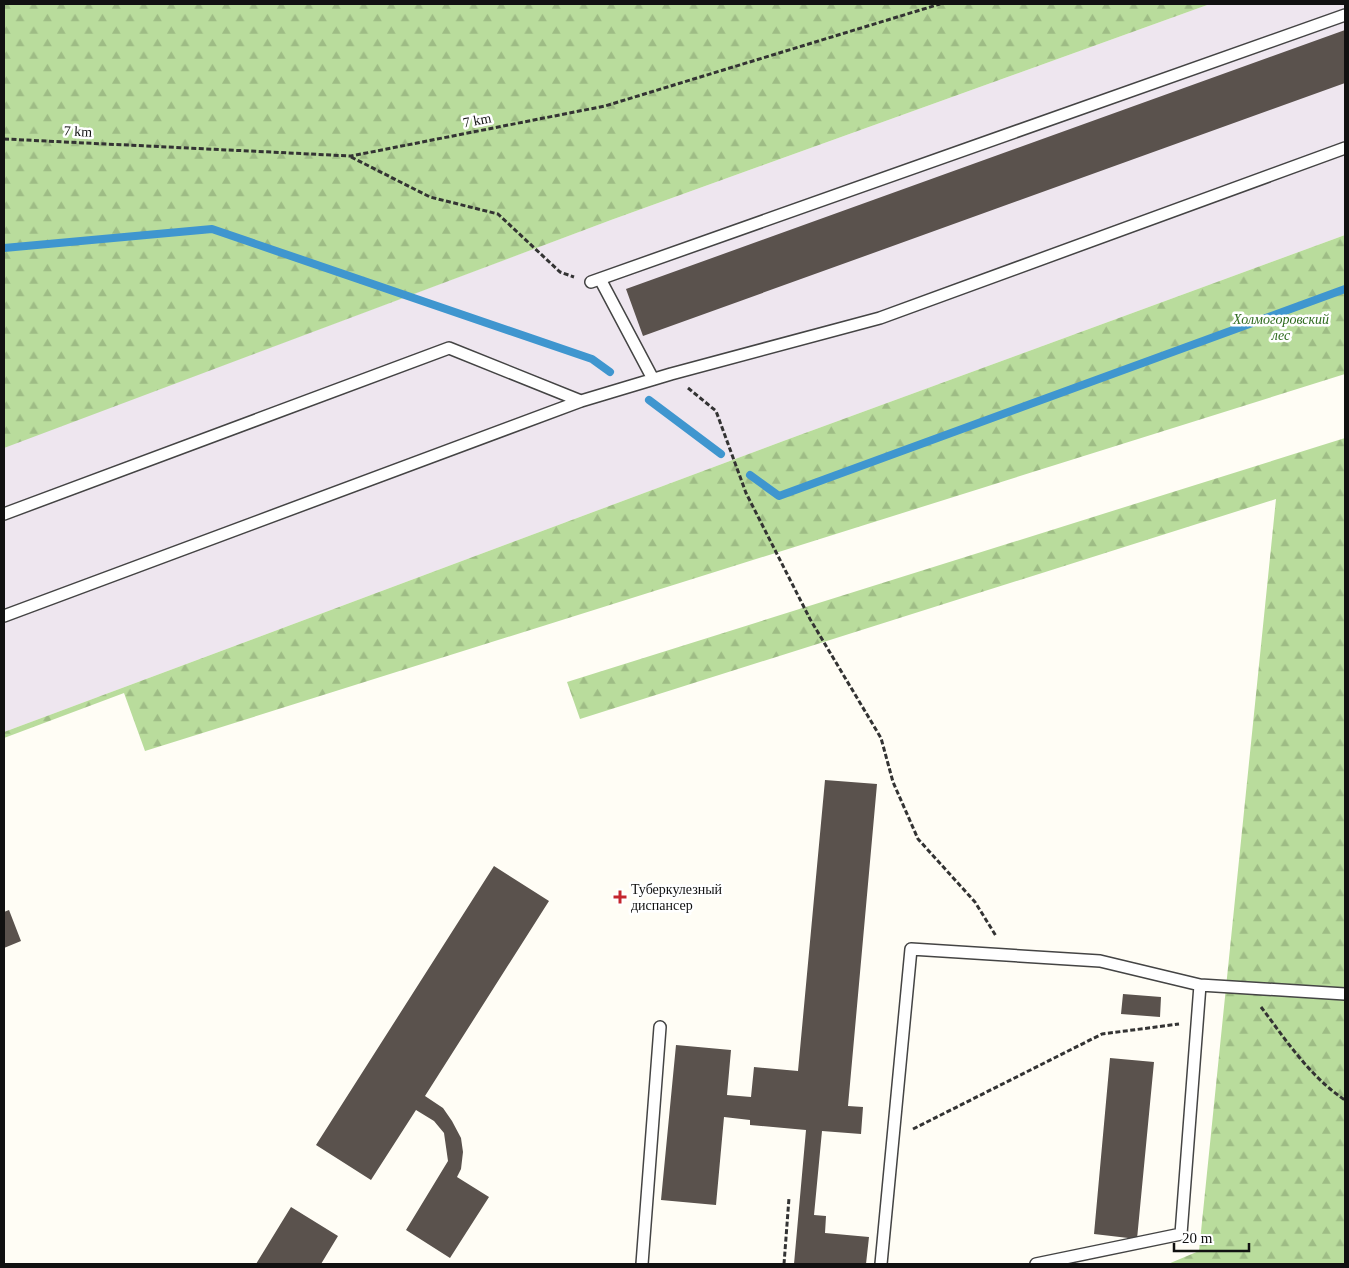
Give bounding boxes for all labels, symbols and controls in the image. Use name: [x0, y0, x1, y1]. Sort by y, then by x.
street label: 7 km: [462, 110, 493, 131]
street label: 7 km: [63, 123, 93, 140]
park label: Холмогоровский лес: [1232, 312, 1329, 343]
place label: Туберкулезный диспансер: [631, 882, 723, 913]
marker: Туберкулезный диспансер: [613, 890, 627, 904]
scale bar: [1174, 1220, 1249, 1252]
text: 20 m: [1182, 1230, 1213, 1246]

